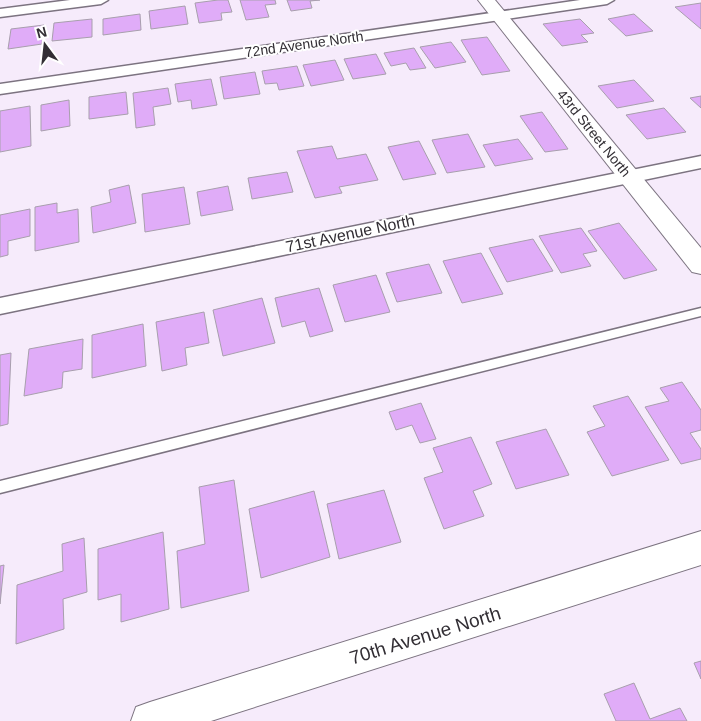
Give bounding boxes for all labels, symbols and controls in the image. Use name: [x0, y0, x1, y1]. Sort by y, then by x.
north arrow: [20, 20, 70, 70]
text: N: [35, 23, 49, 41]
street label: 72nd Avenue North: [244, 28, 364, 60]
street label: 43rd Street North: [554, 86, 634, 180]
street label: 71st Avenue North: [284, 212, 416, 255]
street label: 70th Avenue North: [347, 602, 503, 668]

